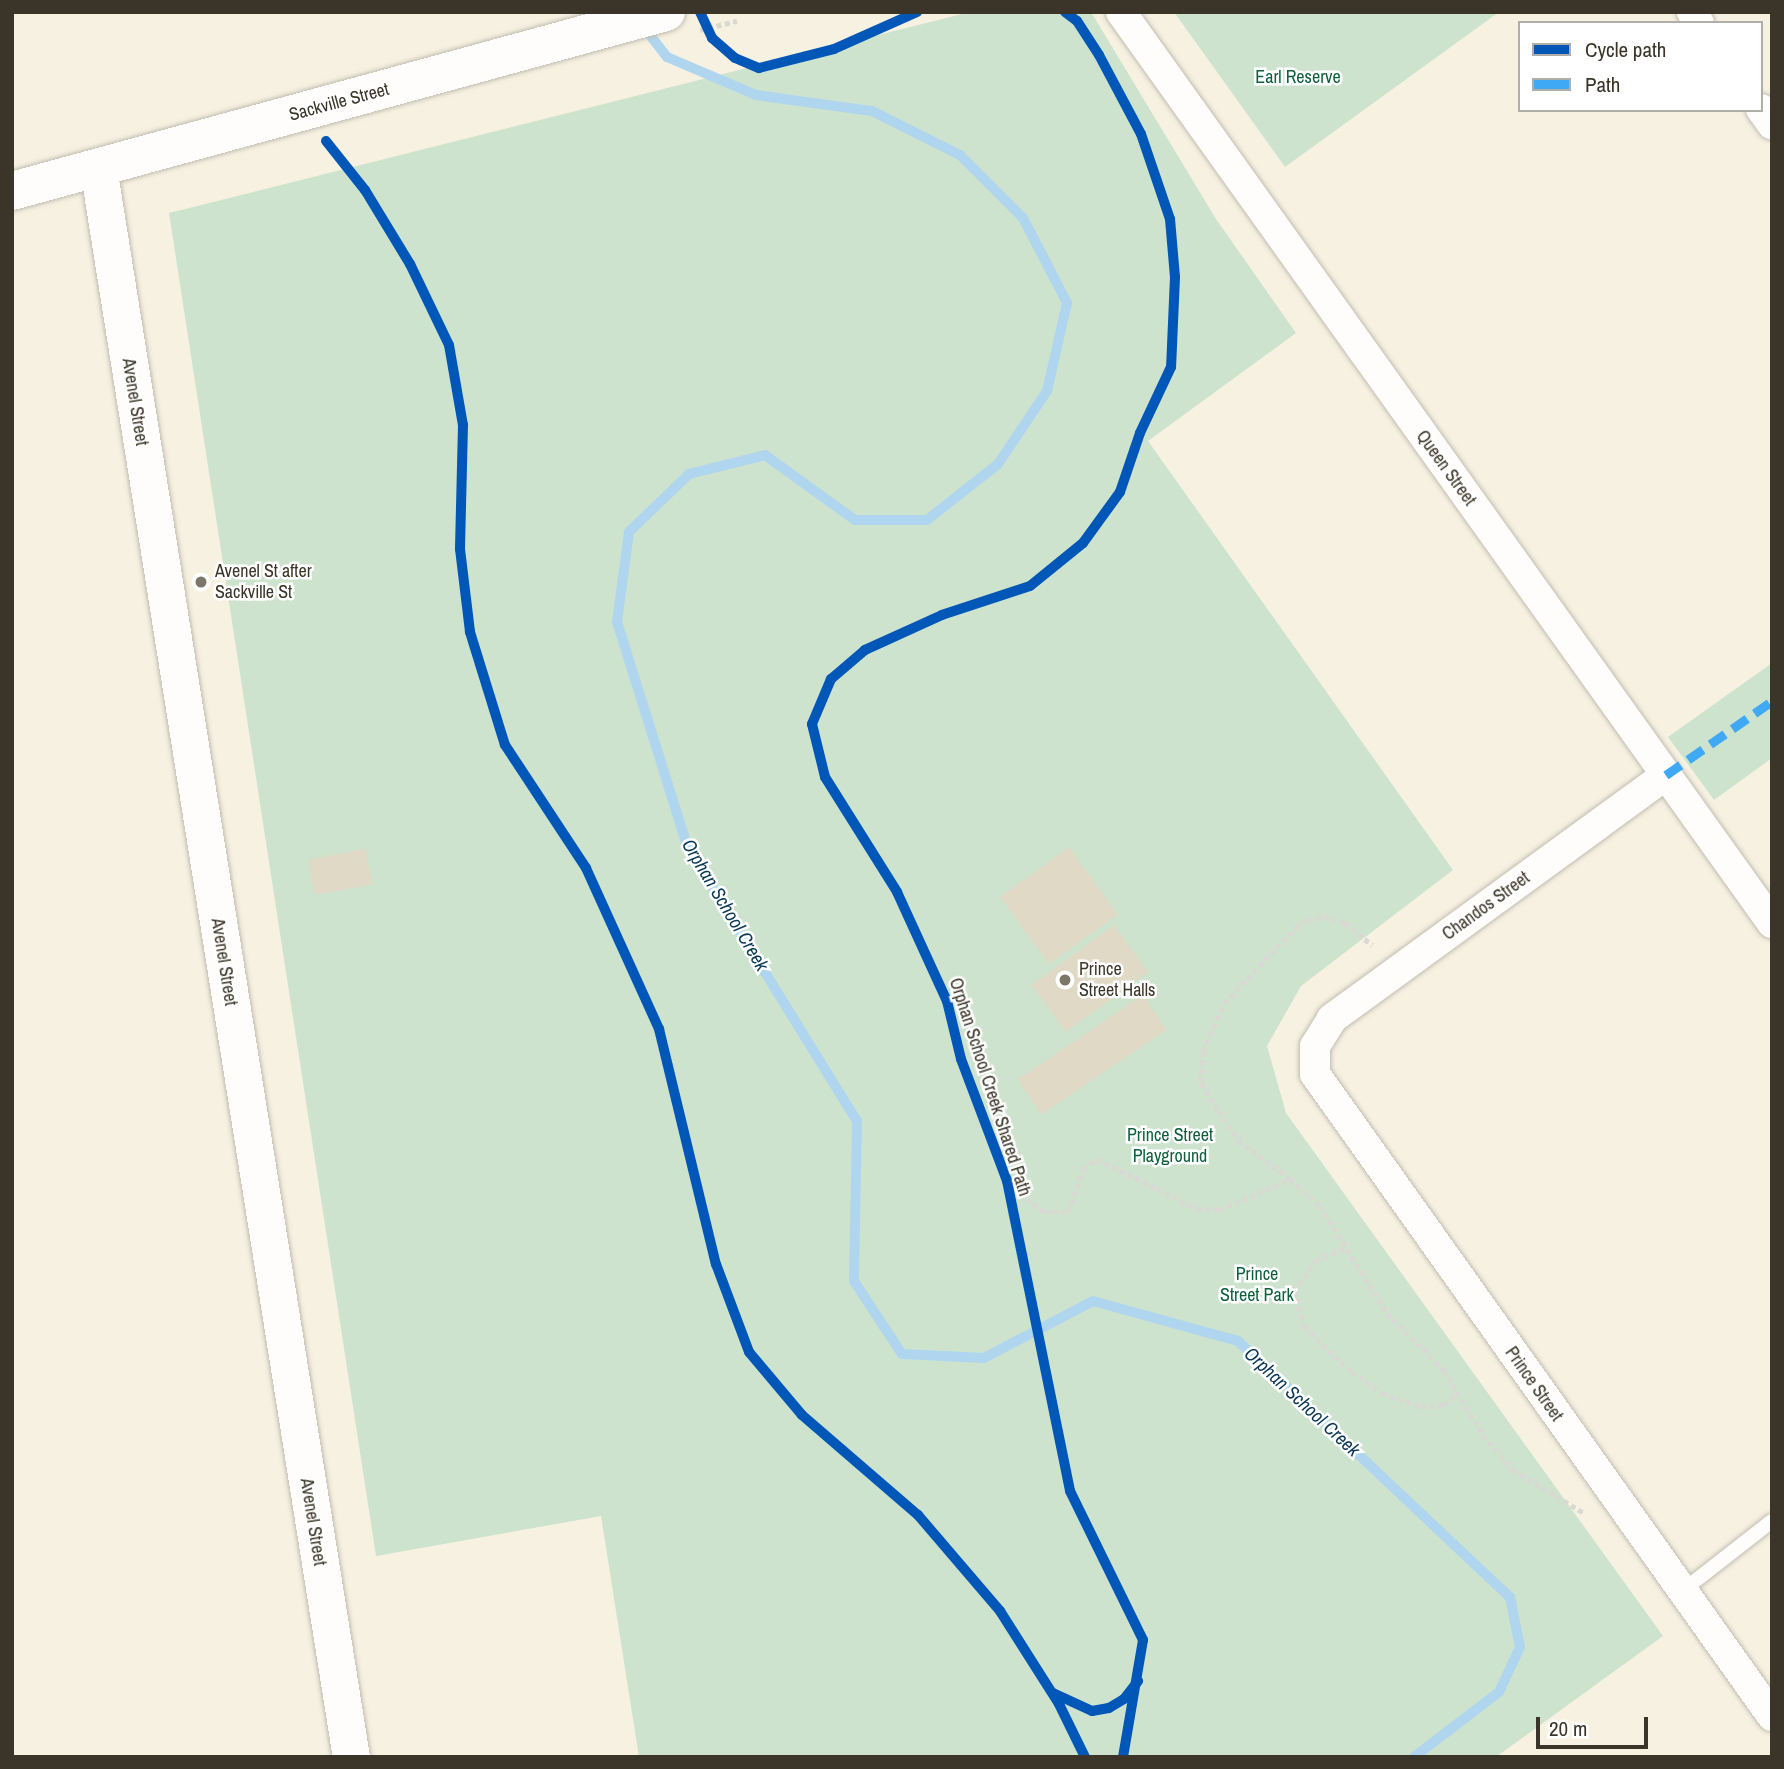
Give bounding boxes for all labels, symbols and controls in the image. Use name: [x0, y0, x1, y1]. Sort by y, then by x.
legend: [1518, 21, 1763, 112]
text: Cycle path: [1585, 35, 1666, 64]
park label: Earl Reserve: [1255, 66, 1341, 88]
text: Path: [1585, 70, 1620, 99]
street label: Sackville Street: [287, 78, 391, 126]
street label: Avenel Street: [117, 357, 153, 447]
street label: Queen Street: [1411, 426, 1481, 510]
place label: Avenel St after Sackville St: [215, 561, 312, 604]
marker: Avenel St after Sackville St: [193, 574, 209, 590]
water label: Orphan School Creek: [677, 835, 773, 975]
street label: Chandos Street: [1438, 867, 1534, 945]
street label: Avenel Street: [206, 917, 242, 1007]
place label: Prince Street Halls: [1079, 959, 1155, 1002]
marker: Prince Street Halls: [1057, 972, 1073, 988]
street label: Orphan School Creek Shared Path: [944, 975, 1036, 1199]
park label: Prince Street Playground: [1127, 1125, 1213, 1168]
park label: Prince Street Park: [1220, 1264, 1294, 1306]
water label: Orphan School Creek: [1239, 1343, 1365, 1461]
street label: Prince Street: [1500, 1343, 1568, 1425]
street label: Avenel Street: [295, 1477, 331, 1567]
scale bar: [1539, 1702, 1651, 1746]
text: 20 m: [1549, 1714, 1587, 1743]

